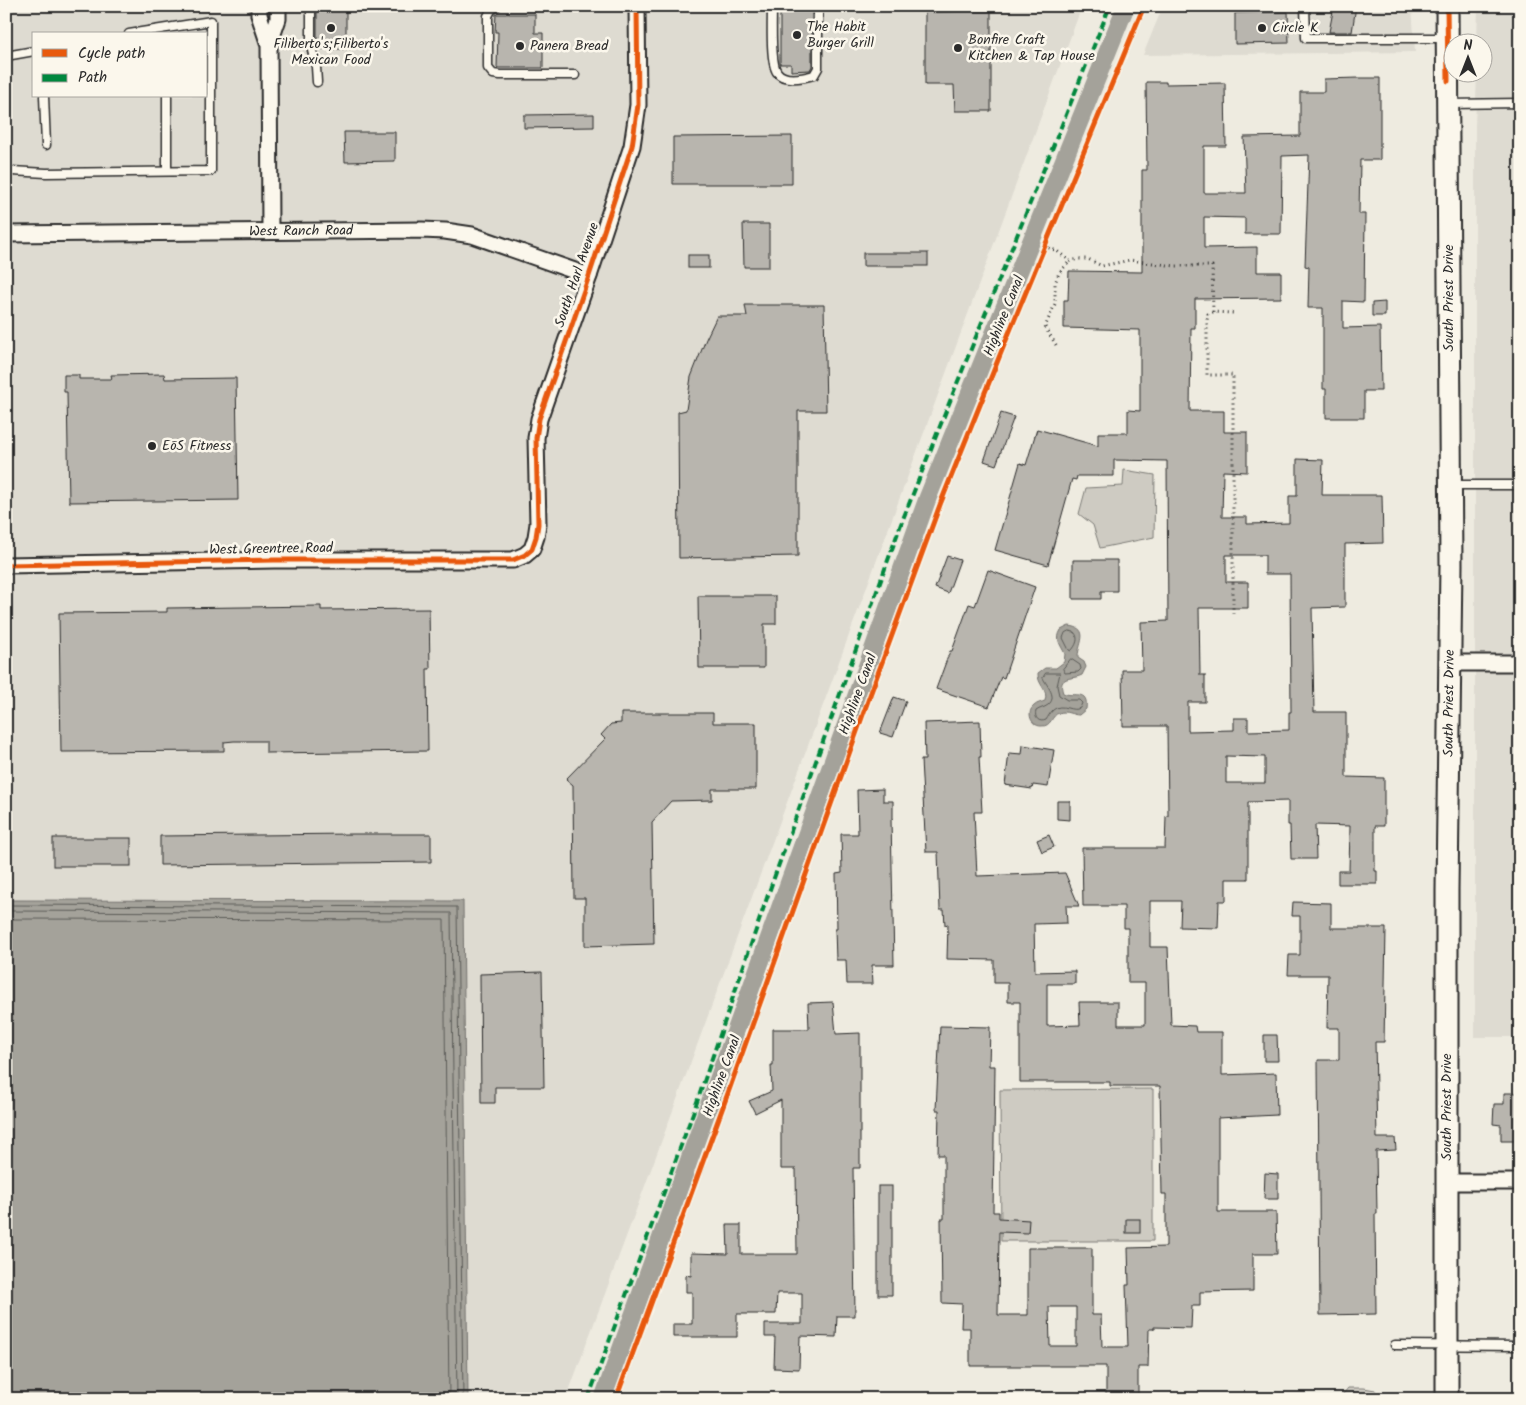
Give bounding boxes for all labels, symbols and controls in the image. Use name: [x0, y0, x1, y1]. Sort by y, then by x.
place label: The Habit Burger Grill: [807, 16, 874, 54]
place label: Circle K: [1272, 17, 1319, 39]
marker: Filiberto's;Filiberto's Mexican Food: [325, 22, 337, 34]
marker: Circle K: [1256, 22, 1268, 34]
marker: The Habit Burger Grill: [791, 29, 803, 41]
place label: Bonfire Craft Kitchen & Tap House: [968, 29, 1095, 67]
legend: [32, 32, 208, 98]
north arrow: [1444, 32, 1494, 82]
place label: Filiberto's;Filiberto's Mexican Food: [273, 33, 389, 71]
place label: Panera Bread: [530, 35, 609, 57]
text: N: [1464, 35, 1473, 57]
marker: Panera Bread: [514, 40, 526, 52]
text: Cycle path: [78, 42, 145, 66]
marker: Bonfire Craft Kitchen & Tap House: [952, 42, 964, 54]
text: Path: [78, 66, 107, 90]
street label: South Harl Avenue: [549, 219, 606, 331]
street label: West Ranch Road: [249, 220, 354, 243]
street label: South Priest Drive: [1438, 244, 1460, 352]
street label: Highline Canal: [978, 272, 1030, 360]
place label: EōS Fitness: [162, 435, 231, 457]
marker: EōS Fitness: [146, 440, 158, 452]
street label: West Greentree Road: [209, 537, 334, 561]
street label: South Priest Drive: [1438, 649, 1461, 757]
street label: Highline Canal: [833, 650, 883, 738]
street label: Highline Canal: [697, 1032, 747, 1120]
street label: South Priest Drive: [1436, 1053, 1458, 1161]

